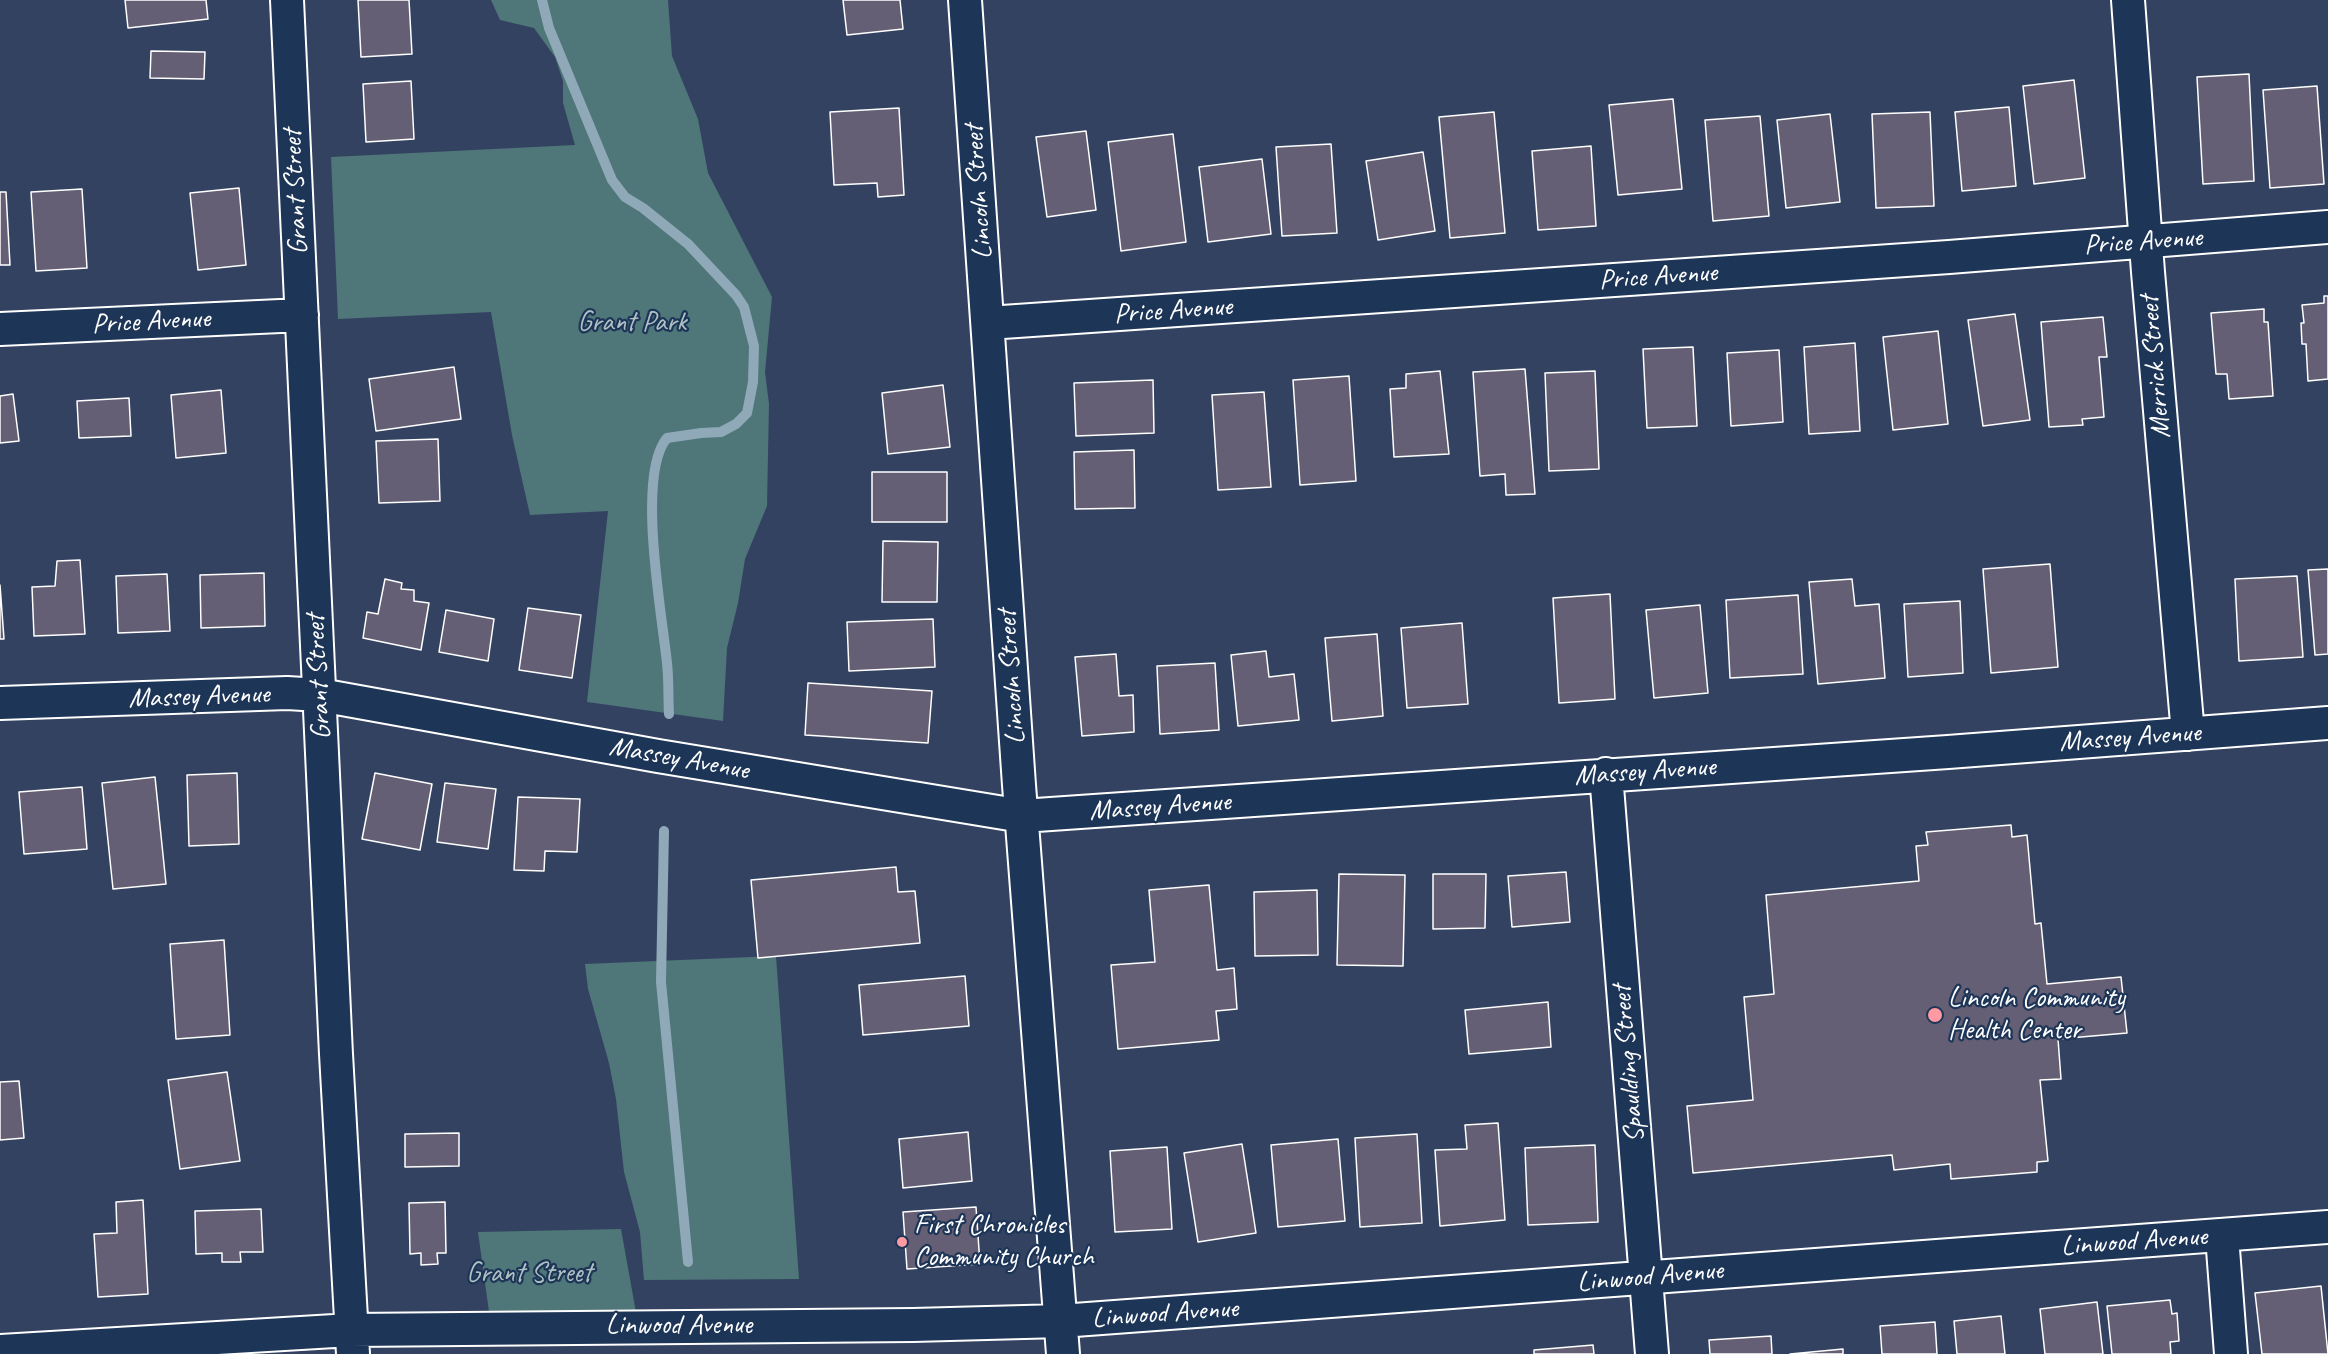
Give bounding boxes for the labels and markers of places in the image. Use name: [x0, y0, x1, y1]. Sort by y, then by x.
place label: Lincoln Community Health Center: [1948, 982, 2125, 1048]
marker: Lincoln Community Health Center: [1926, 1006, 1944, 1024]
place label: First Chronicles Community Church: [914, 1209, 1094, 1275]
marker: First Chronicles Community Church: [895, 1235, 909, 1249]

